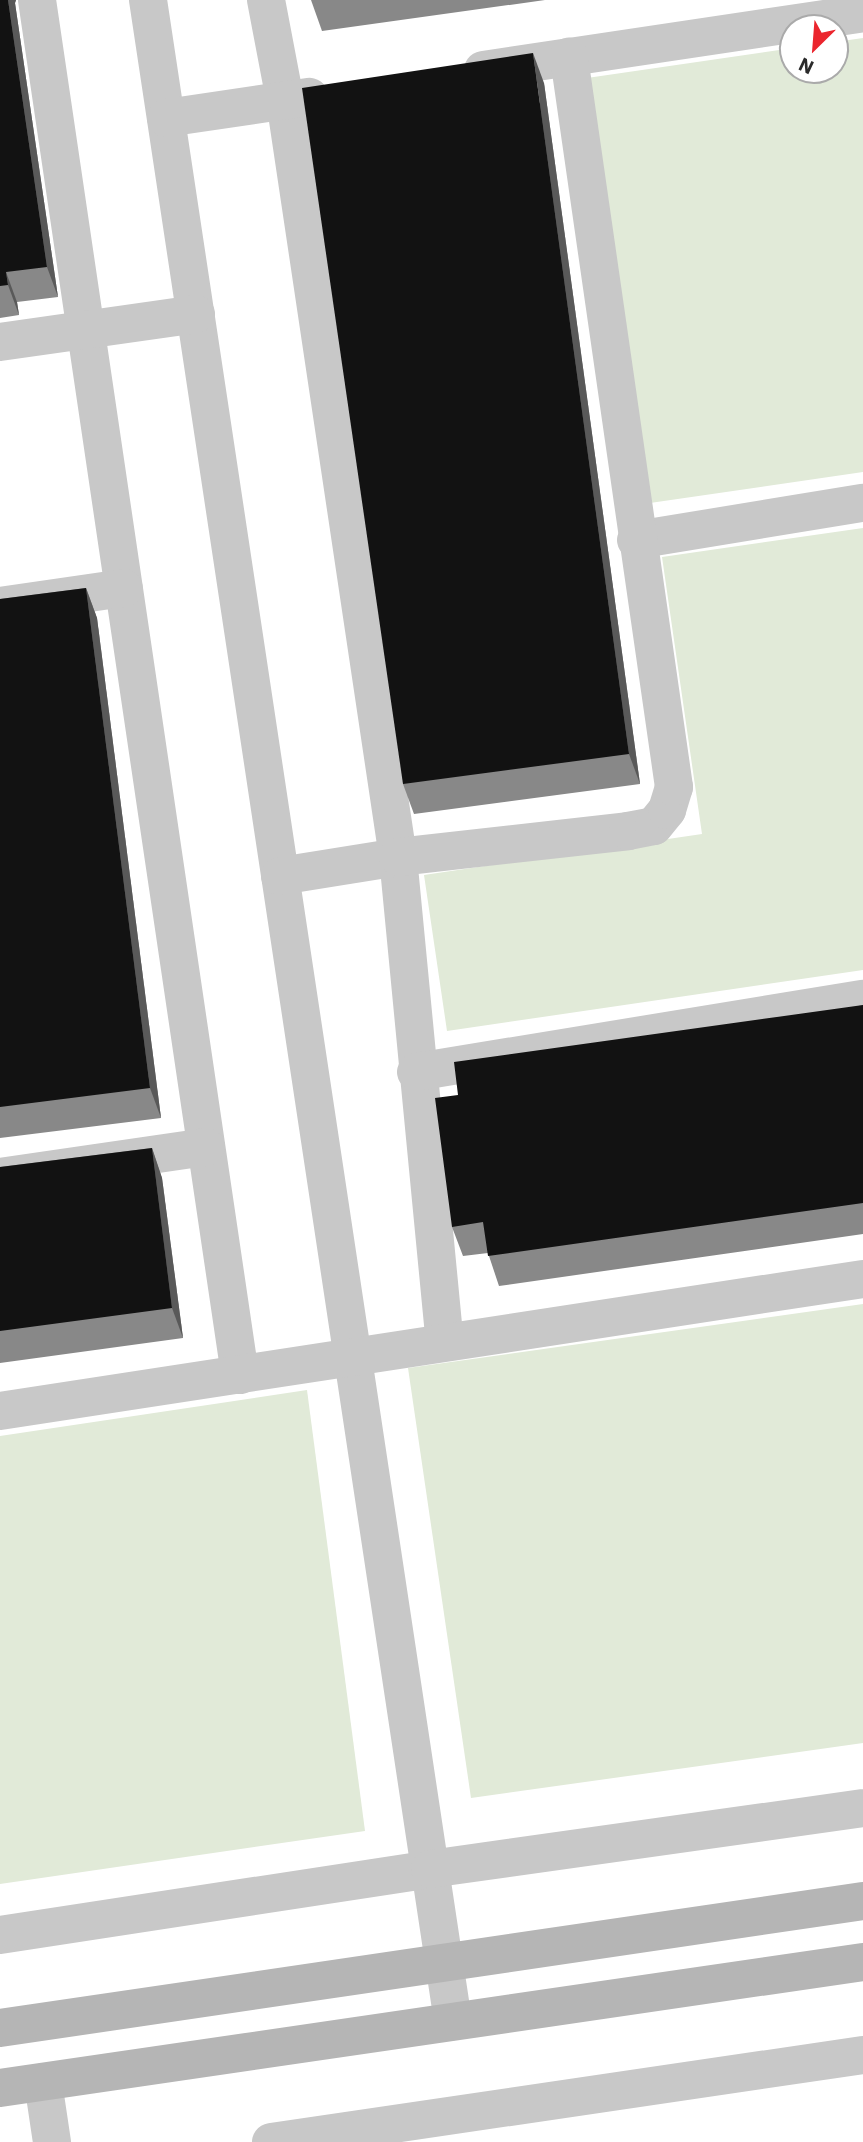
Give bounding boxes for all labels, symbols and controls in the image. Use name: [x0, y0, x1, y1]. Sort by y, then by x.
north arrow: [779, 14, 849, 84]
text: N: [795, 52, 817, 80]

